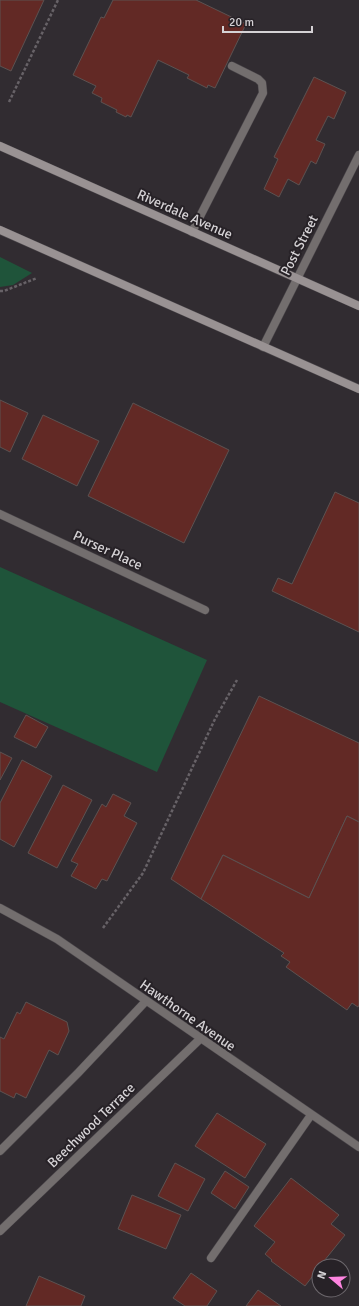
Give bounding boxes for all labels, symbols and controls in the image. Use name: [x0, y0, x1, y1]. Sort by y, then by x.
scale bar: [223, 8, 312, 34]
text: 20 m: [229, 15, 254, 30]
street label: Riverdale Avenue: [134, 186, 235, 243]
street label: Post Street: [277, 212, 322, 278]
street label: Purser Place: [70, 527, 145, 574]
street label: Hawthorne Avenue: [136, 976, 239, 1055]
street label: Beechwood Terrace: [44, 1079, 139, 1171]
north arrow: [311, 1258, 351, 1298]
text: N: [315, 1269, 329, 1281]

